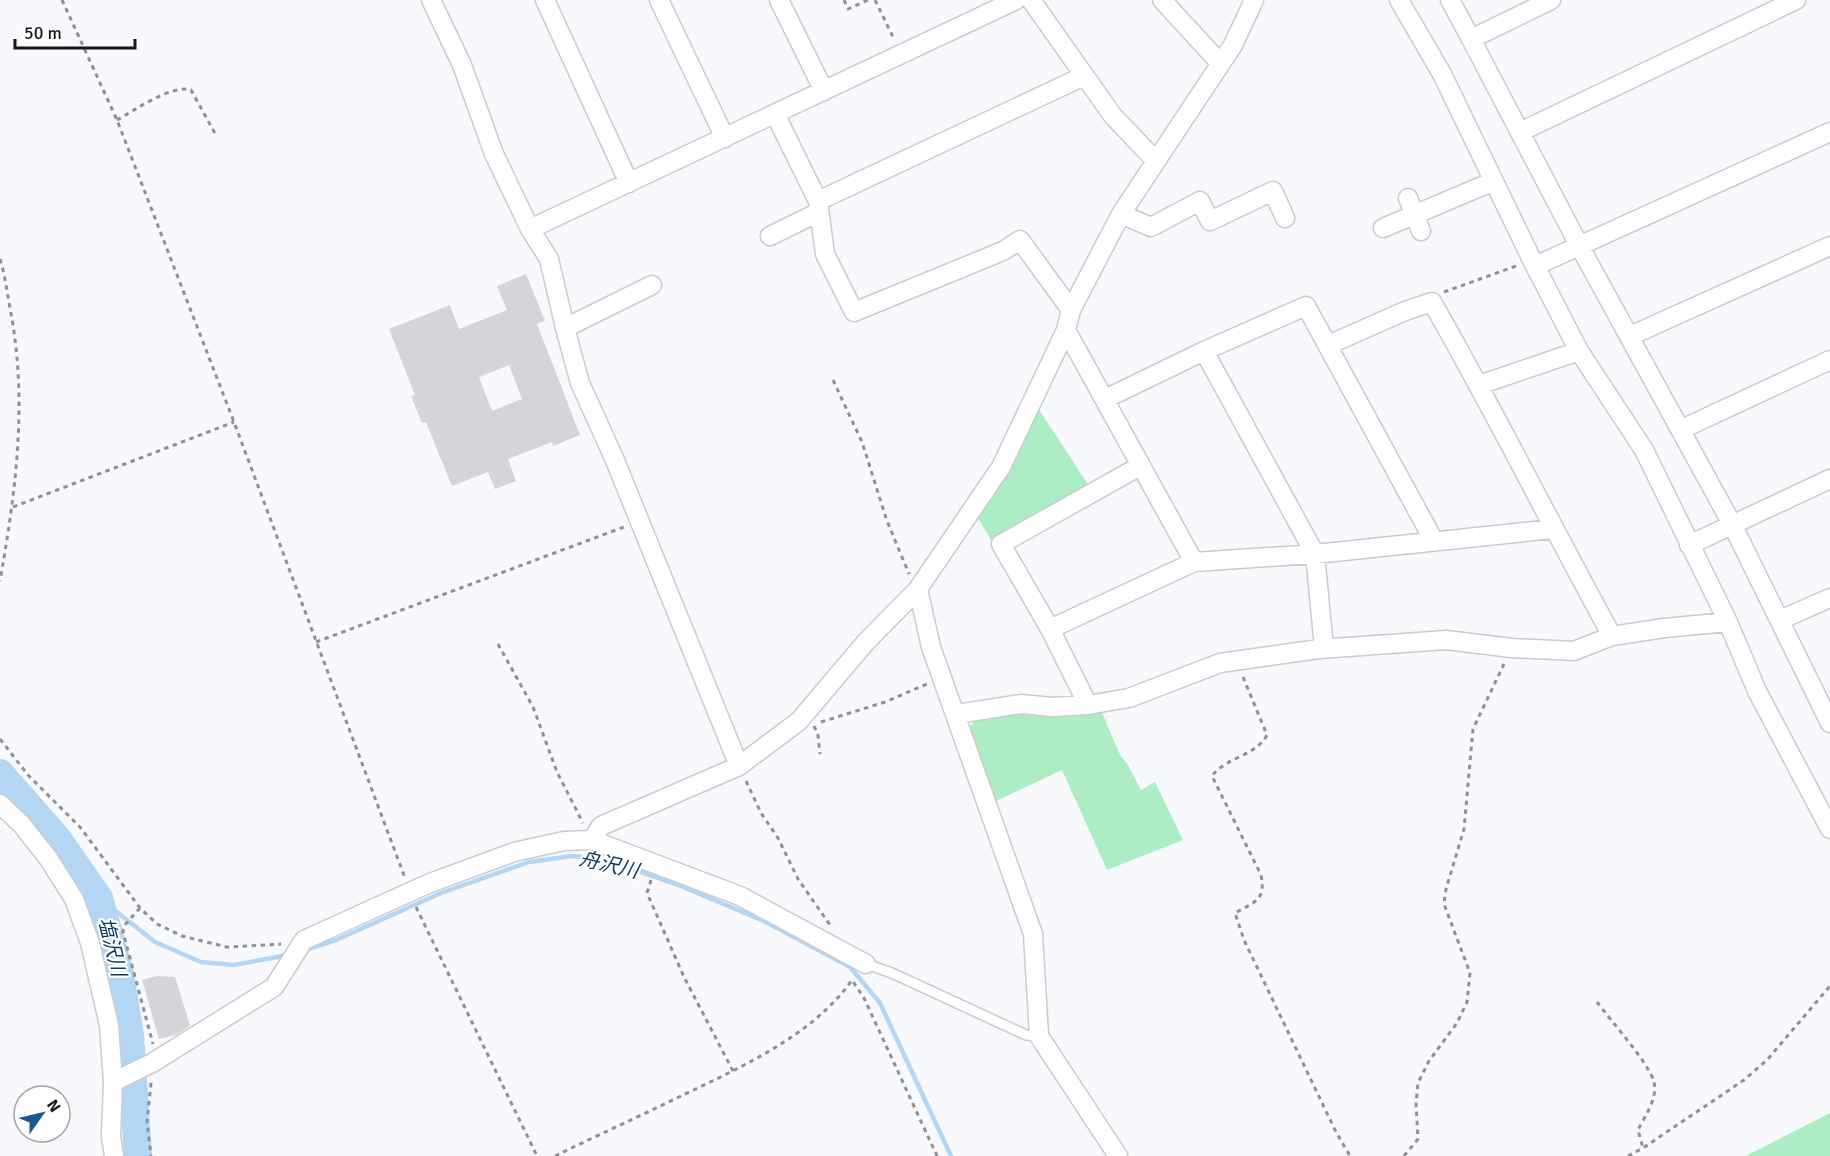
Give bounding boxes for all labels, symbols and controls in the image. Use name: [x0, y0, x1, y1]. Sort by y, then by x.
scale bar: [15, 12, 135, 50]
text: 50 m: [24, 22, 62, 44]
water label: 舟沢川: [577, 846, 643, 884]
water label: 塩沢川: [93, 915, 132, 981]
north arrow: [12, 1084, 72, 1144]
text: N: [42, 1096, 65, 1116]

